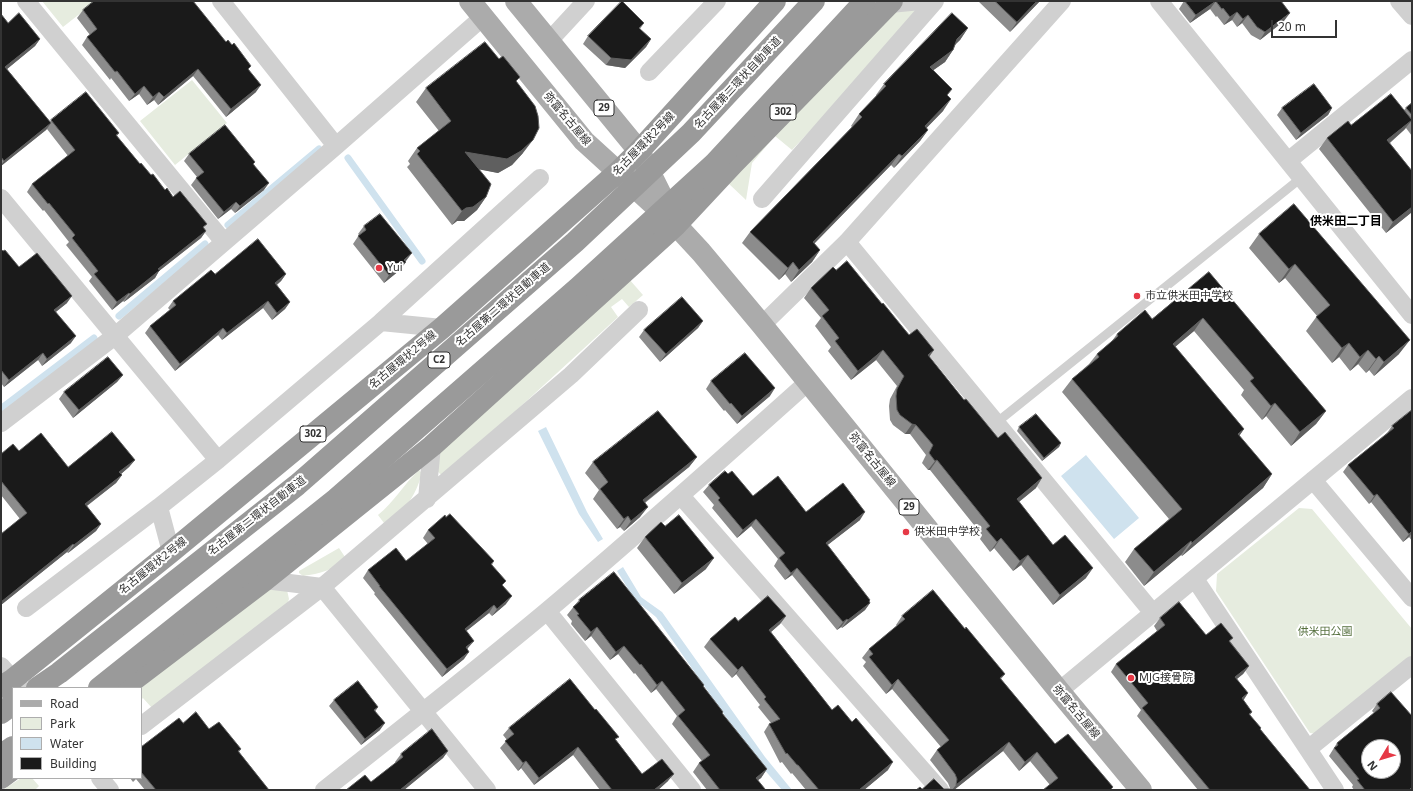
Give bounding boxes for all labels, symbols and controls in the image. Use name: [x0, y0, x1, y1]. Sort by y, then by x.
scale bar: [1273, 12, 1339, 38]
text: 20 m: [1278, 18, 1306, 35]
street label: 名古屋第二環状自動車道: [692, 34, 784, 132]
street label: 弥富名古屋線: [541, 89, 593, 149]
road number: 29: [594, 100, 614, 116]
road number: 302: [770, 104, 796, 120]
street label: 名古屋環状2号線: [610, 109, 678, 179]
district label: 供米田二丁目: [1310, 215, 1382, 229]
street label: 名古屋第二環状自動車道: [453, 260, 553, 350]
place label: Yui: [387, 261, 403, 275]
marker: Yui: [374, 263, 384, 273]
place label: 市立供米田中学校: [1145, 289, 1233, 303]
marker: 市立供米田中学校: [1132, 291, 1142, 301]
street label: 名古屋環状2号線: [367, 328, 439, 392]
road number: C2: [428, 352, 450, 368]
road number: 302: [300, 426, 326, 442]
street label: 弥富名古屋線: [846, 430, 898, 490]
street label: 名古屋第二環状自動車道: [205, 474, 309, 558]
road number: 29: [899, 499, 919, 515]
place label: 供米田中学校: [914, 525, 980, 539]
marker: 供米田中学校: [901, 527, 911, 537]
street label: 名古屋環状2号線: [116, 535, 190, 597]
park label: 供米田公園: [1298, 625, 1352, 639]
place label: MJG接骨院: [1139, 671, 1193, 685]
marker: MJG接骨院: [1126, 673, 1136, 683]
street label: 弥富名古屋線: [1050, 682, 1102, 742]
legend: [12, 687, 142, 779]
text: Road: [50, 695, 79, 712]
text: Park: [50, 715, 75, 732]
text: Water: [50, 735, 84, 752]
north arrow: [1361, 739, 1401, 779]
text: Building: [50, 755, 97, 772]
text: N: [1363, 758, 1381, 774]

